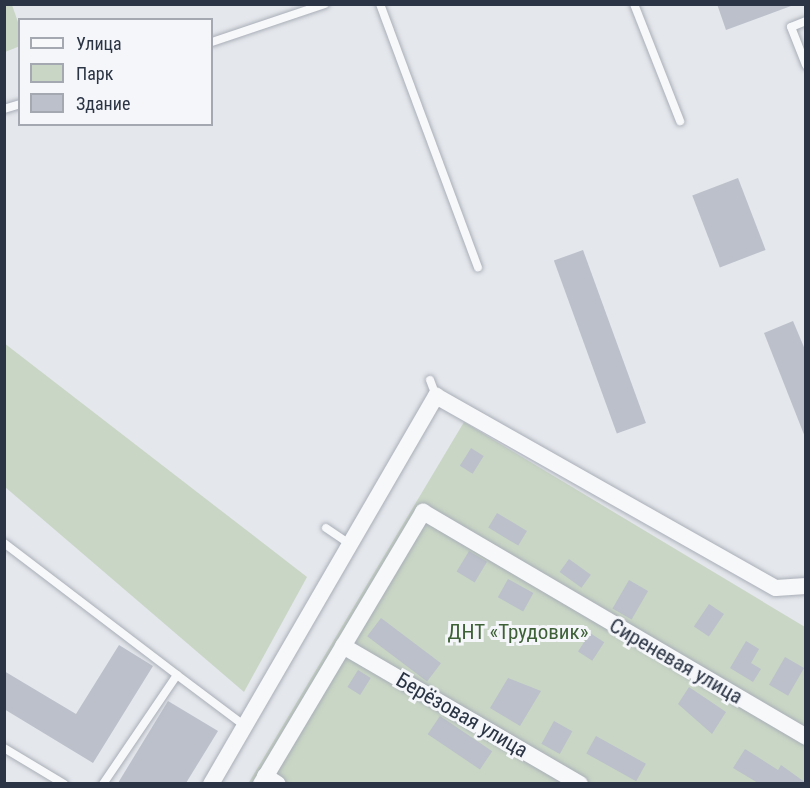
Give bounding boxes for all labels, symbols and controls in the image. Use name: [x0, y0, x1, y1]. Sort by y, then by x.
legend: [18, 18, 213, 126]
text: Улица: [76, 33, 122, 54]
text: Парк: [76, 63, 113, 84]
text: Здание: [76, 93, 130, 114]
street label: Сиреневая улица: [605, 613, 747, 709]
park label: ДНТ «Трудовик»: [447, 619, 589, 645]
street label: Берёзовая улица: [392, 667, 532, 763]

